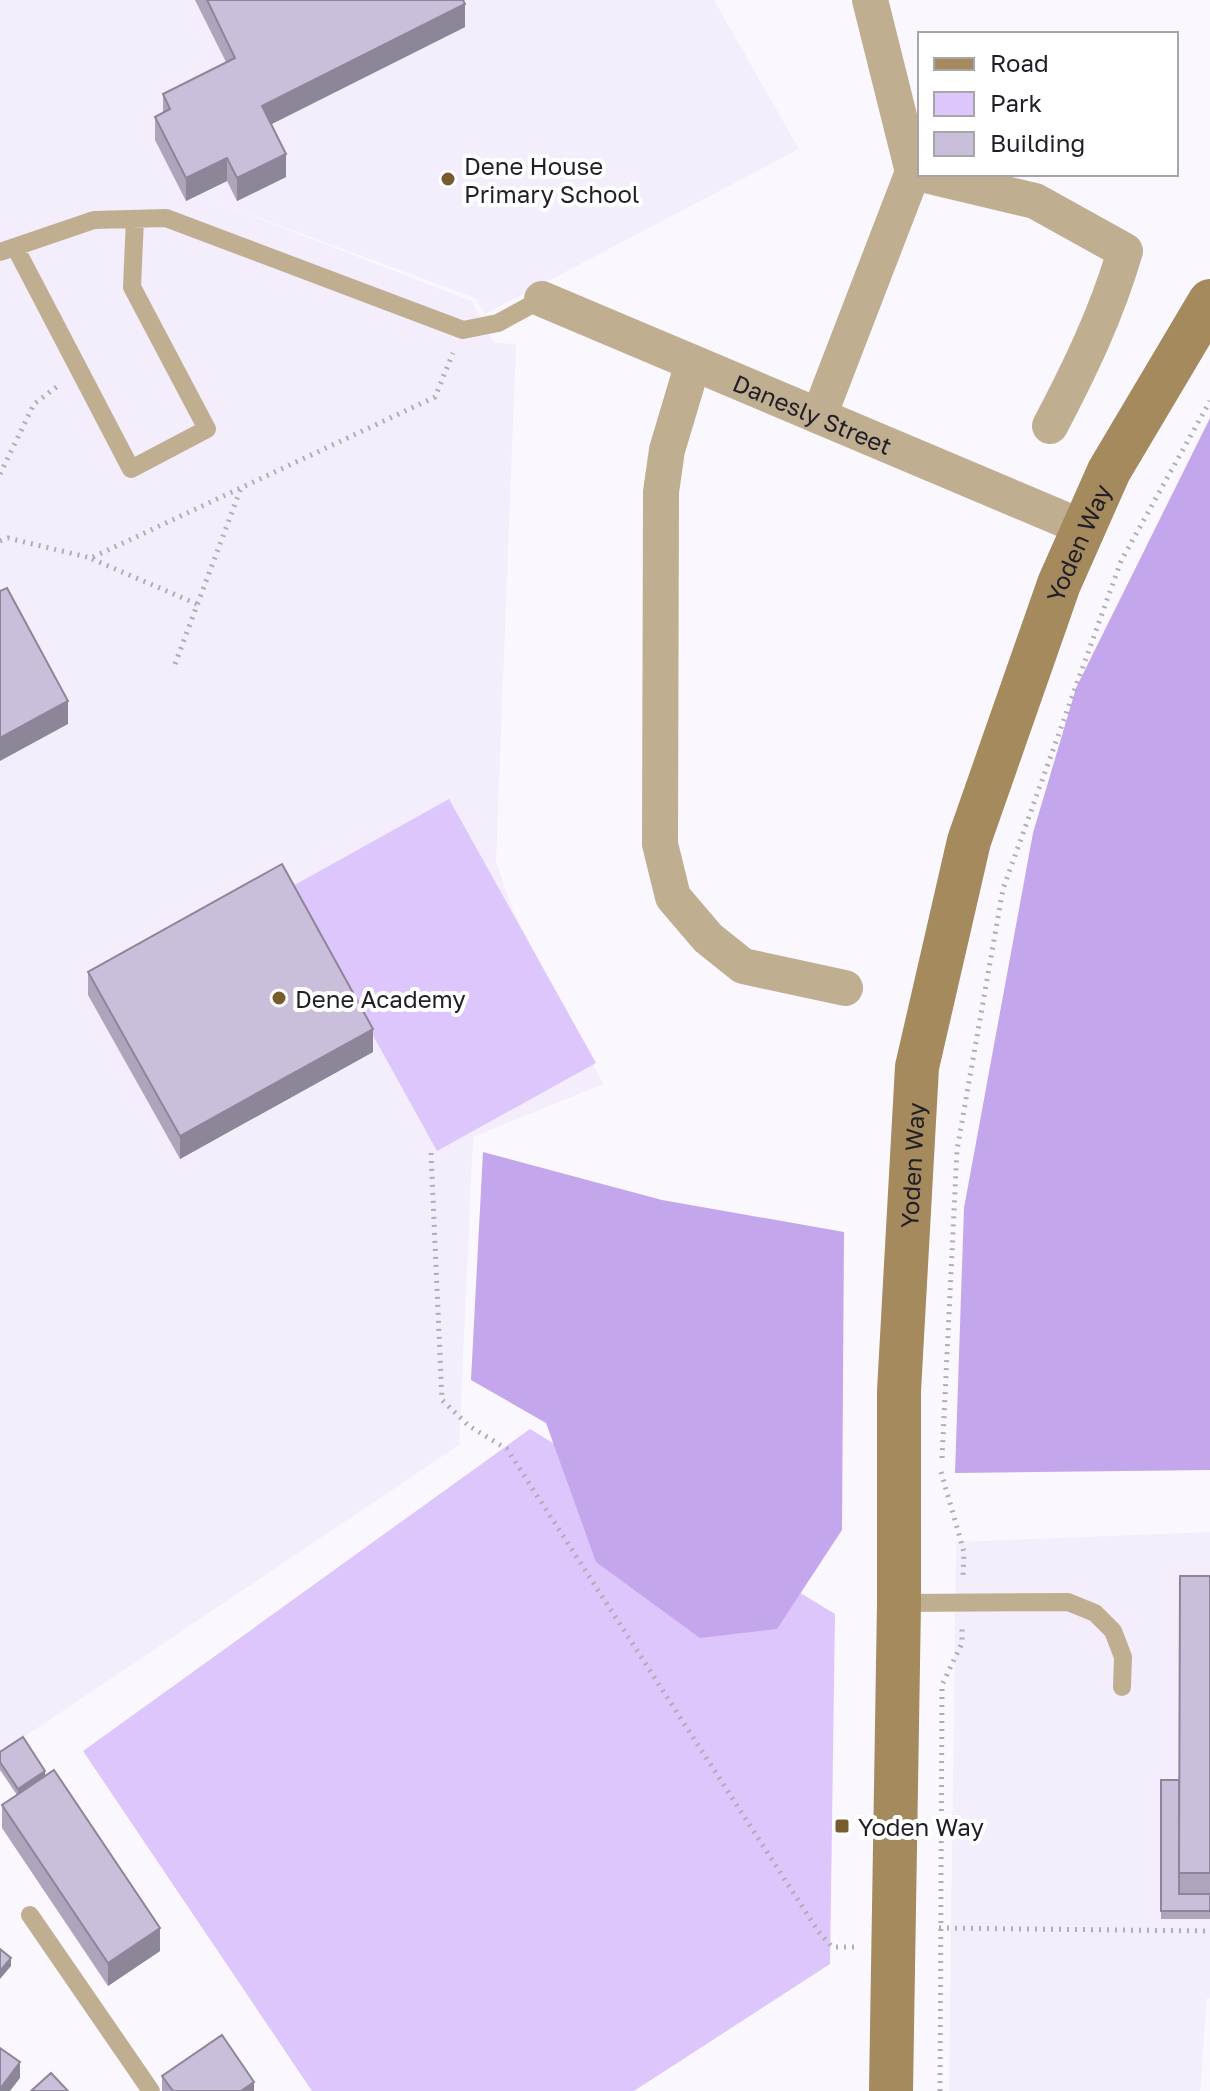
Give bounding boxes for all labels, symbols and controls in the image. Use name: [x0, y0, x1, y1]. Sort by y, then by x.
legend: [918, 32, 1178, 176]
text: Road: [990, 48, 1049, 77]
text: Park: [990, 88, 1042, 117]
text: Building: [990, 128, 1085, 157]
place label: Dene House Primary School: [464, 151, 640, 208]
marker: Dene House Primary School: [439, 170, 457, 188]
street label: Danesly Street: [729, 367, 897, 460]
street label: Yoden Way: [1039, 479, 1116, 606]
place label: Dene Academy: [295, 984, 466, 1013]
marker: Dene Academy: [270, 989, 288, 1007]
street label: Yoden Way: [894, 1102, 930, 1229]
place label: Yoden Way: [858, 1812, 984, 1841]
marker: Yoden Way: [833, 1817, 851, 1835]

